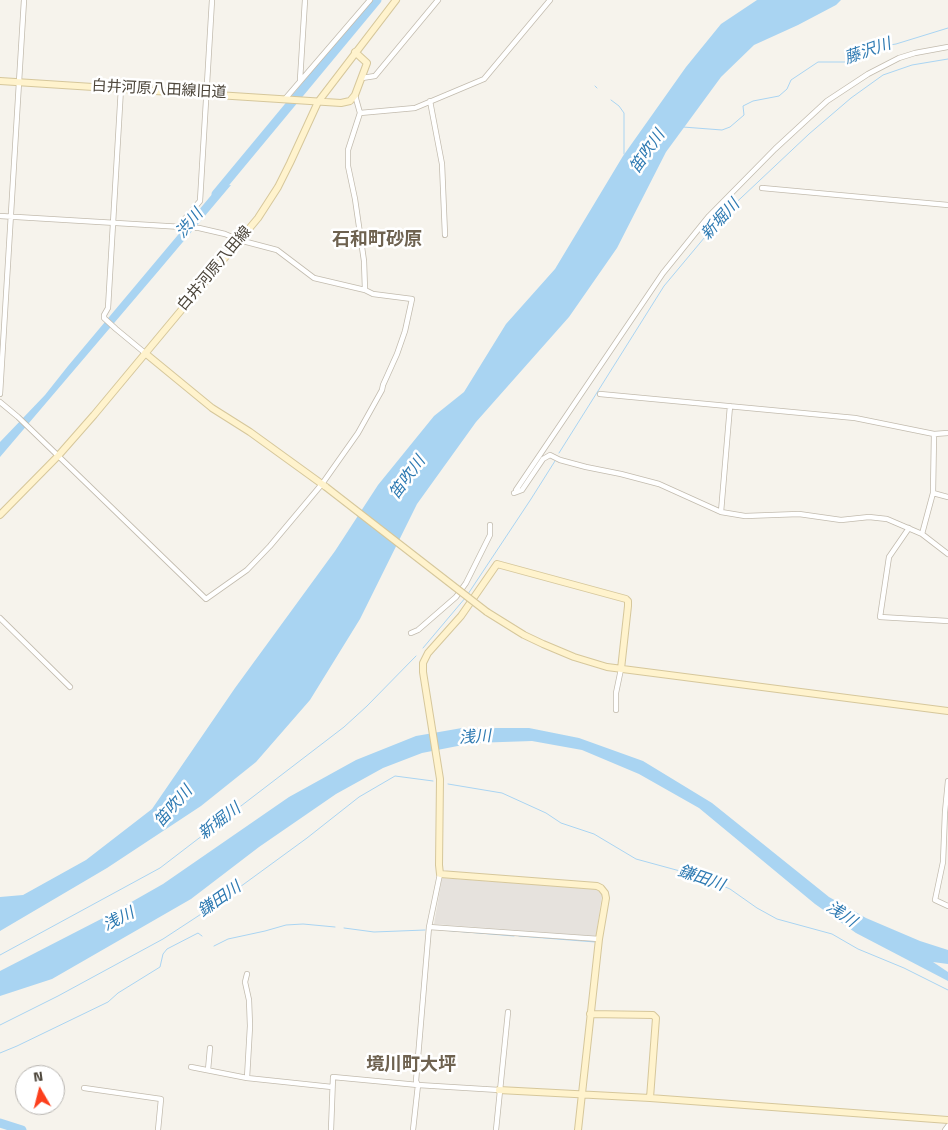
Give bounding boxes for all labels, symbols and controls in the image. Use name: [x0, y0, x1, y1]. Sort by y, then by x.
water label: 藤沢川: [842, 35, 894, 69]
street label: 白井河原八田線旧道: [91, 77, 227, 103]
water label: 笛吹川: [626, 127, 670, 177]
water label: 新堀川: [698, 196, 744, 244]
water label: 渋川: [172, 206, 208, 242]
street label: 白井河原八田線: [174, 223, 256, 315]
district label: 石和町砂原: [332, 230, 422, 252]
water label: 笛吹川: [386, 453, 430, 503]
water label: 浅川: [458, 727, 492, 749]
water label: 笛吹川: [151, 783, 197, 831]
water label: 新堀川: [195, 800, 245, 844]
water label: 鎌田川: [675, 862, 727, 896]
water label: 鎌田川: [195, 878, 245, 922]
water label: 浅川: [822, 898, 860, 932]
water label: 浅川: [100, 904, 138, 936]
district label: 境川町大坪: [366, 1055, 456, 1077]
north arrow: [15, 1065, 65, 1115]
text: N: [32, 1065, 44, 1087]

